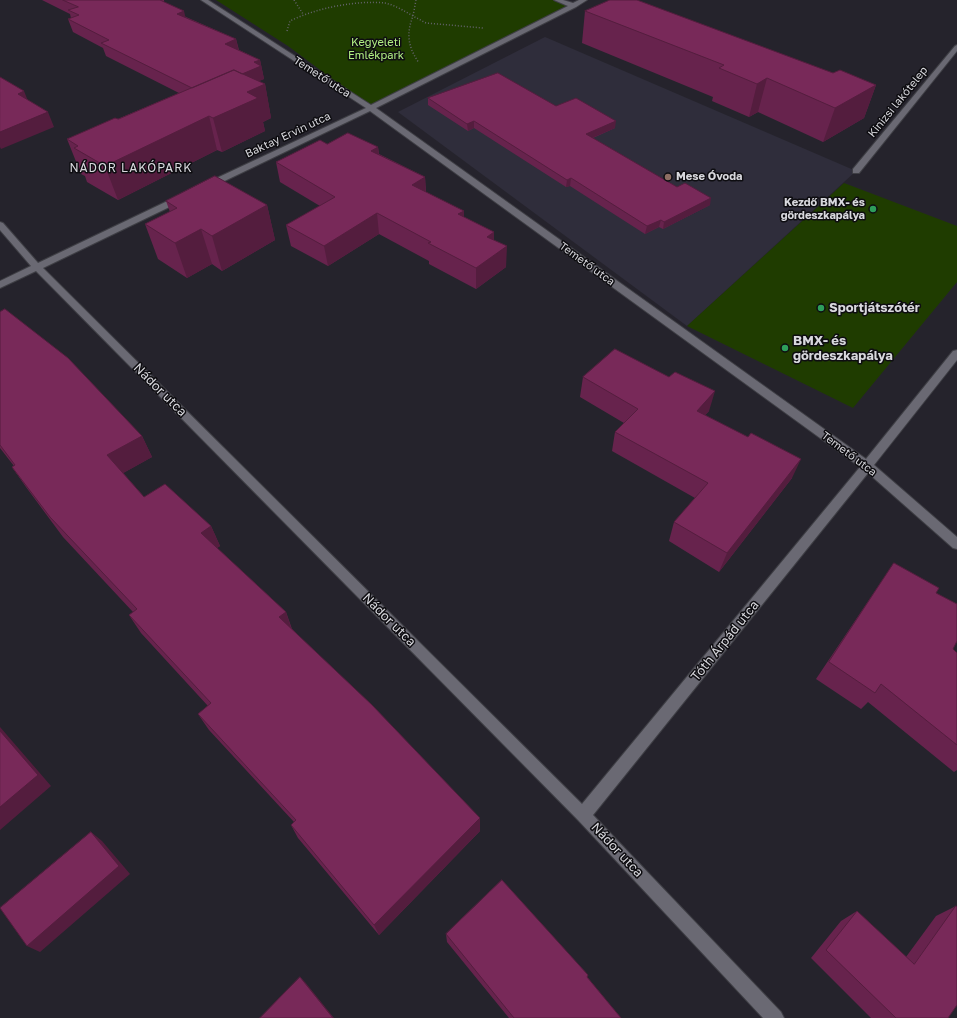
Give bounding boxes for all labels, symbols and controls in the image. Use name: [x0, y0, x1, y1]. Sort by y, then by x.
park label: Kegyeleti Emlékpark: [348, 36, 404, 62]
street label: Temető utca: [291, 54, 353, 100]
street label: Kinizsi lakótelep: [865, 64, 931, 140]
street label: Baktay Ervin utca: [243, 109, 333, 161]
district label: NÁDOR LAKÓPARK: [69, 161, 193, 175]
place label: Mese Óvoda: [676, 170, 742, 184]
marker: Mese Óvoda: [663, 172, 673, 182]
place label: Kezdő BMX- és gördeszkapálya: [781, 196, 865, 222]
marker: Kezdő BMX- és gördeszkapálya: [868, 204, 878, 214]
street label: Temető utca: [557, 239, 617, 289]
place label: Sportjátszótér: [829, 300, 920, 316]
marker: Sportjátszótér: [816, 303, 826, 313]
place label: BMX- és gördeszkapálya: [793, 333, 893, 364]
marker: BMX- és gördeszkapálya: [780, 343, 790, 353]
street label: Nádor utca: [130, 360, 190, 420]
street label: Temető utca: [819, 429, 879, 479]
street label: Nádor utca: [359, 590, 419, 650]
street label: Tóth Árpád utca: [688, 598, 762, 684]
street label: Nádor utca: [588, 820, 646, 880]

